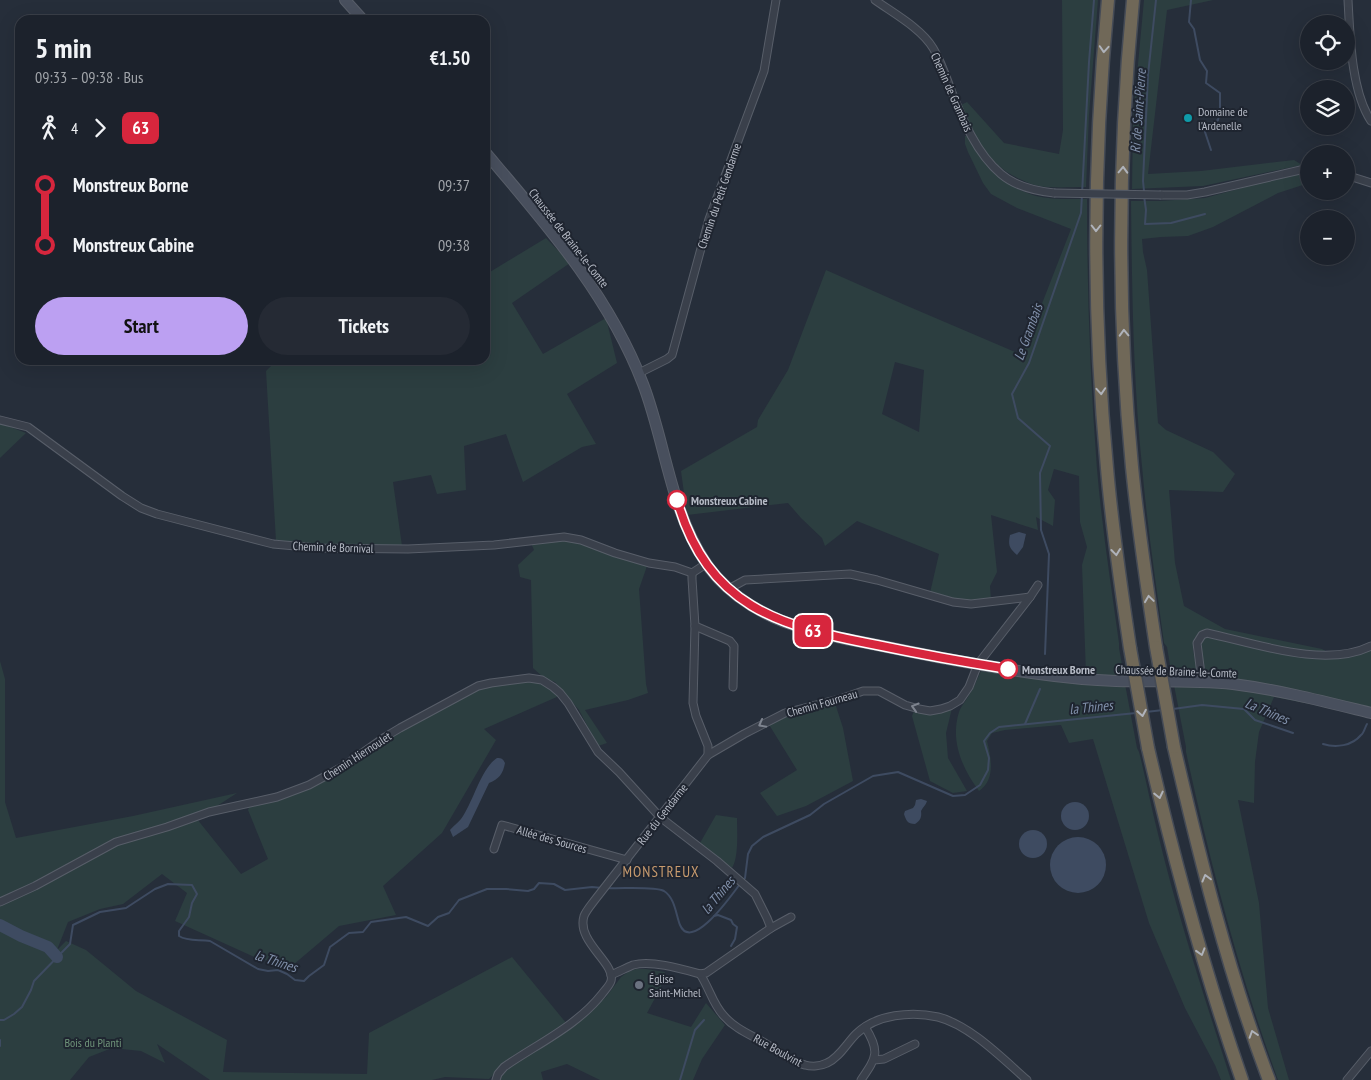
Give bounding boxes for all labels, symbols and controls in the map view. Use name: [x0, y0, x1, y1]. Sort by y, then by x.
map controls: [1300, 15, 1355, 265]
button: locate: [1300, 15, 1355, 70]
text: 5 min: [35, 29, 92, 66]
one-way arrow: [1098, 45, 1109, 53]
text: €1.50: [430, 46, 470, 70]
street label: Chemin de Grambais: [928, 50, 976, 134]
text: 09:33 – 09:38 · Bus: [35, 67, 143, 87]
water label: Ri de Saint-Pierre: [1126, 67, 1150, 154]
button: layers: [1300, 80, 1355, 135]
place label: Domaine de l'Ardenelle: [1198, 104, 1248, 133]
marker: Domaine de l'Ardenelle: [1182, 112, 1194, 124]
icon: walk: [35, 114, 63, 142]
icon: forward: [86, 114, 114, 142]
text: 63: [132, 116, 149, 139]
text: 4: [71, 118, 78, 138]
street label: Chemin du Petit Gendarme: [694, 141, 744, 251]
button: +: [1300, 145, 1355, 200]
one-way arrow: [1118, 166, 1128, 174]
text: Monstreux Borne: [73, 173, 189, 197]
text: 09:37: [438, 175, 470, 195]
street label: Chaussée de Braine-le-Comte: [526, 185, 612, 291]
button: −: [1300, 210, 1355, 265]
one-way arrow: [1091, 225, 1101, 233]
text: Monstreux Cabine: [73, 233, 194, 257]
text: 09:38: [438, 235, 470, 255]
button: Start: [35, 297, 248, 355]
button: Tickets: [258, 297, 470, 355]
water label: Le Grambais: [1009, 300, 1047, 363]
one-way arrow: [1118, 328, 1129, 336]
one-way arrow: [1095, 387, 1106, 395]
marker: Monstreux Cabine: [667, 490, 687, 510]
place label: Monstreux Cabine: [691, 493, 768, 508]
street label: Chemin de Bornival: [292, 538, 374, 556]
one-way arrow: [1110, 549, 1121, 557]
one-way arrow: [1144, 595, 1154, 603]
line badge: 63: [790, 615, 836, 647]
text: 63: [804, 619, 822, 642]
marker: Monstreux Borne: [998, 659, 1018, 679]
street label: Chaussée de Braine-le-Comte: [1115, 661, 1237, 681]
place label: Monstreux Borne: [1022, 662, 1095, 677]
street label: Chemin Fourneau: [785, 686, 859, 720]
water label: La Thines: [1242, 694, 1293, 729]
water label: la Thines: [1068, 696, 1115, 718]
one-way arrow: [911, 703, 919, 713]
one-way arrow: [1136, 708, 1146, 717]
one-way arrow: [758, 718, 767, 728]
street label: Chemin Hiernoulet: [320, 728, 394, 784]
street label: Rue du Gendarme: [633, 780, 691, 848]
one-way arrow: [1153, 791, 1164, 800]
street label: Allée des Sources: [515, 822, 589, 856]
district label: MONSTREUX: [623, 862, 699, 881]
water label: la Thines: [697, 872, 740, 917]
one-way arrow: [1201, 874, 1212, 883]
water label: la Thines: [252, 946, 301, 977]
one-way arrow: [1195, 948, 1205, 956]
place label: Église Saint-Michel: [649, 971, 701, 1000]
marker: Église Saint-Michel: [633, 979, 645, 991]
one-way arrow: [1248, 1030, 1258, 1039]
street label: Rue Boulvint: [751, 1031, 805, 1070]
park label: Bois du Planti: [64, 1035, 122, 1050]

